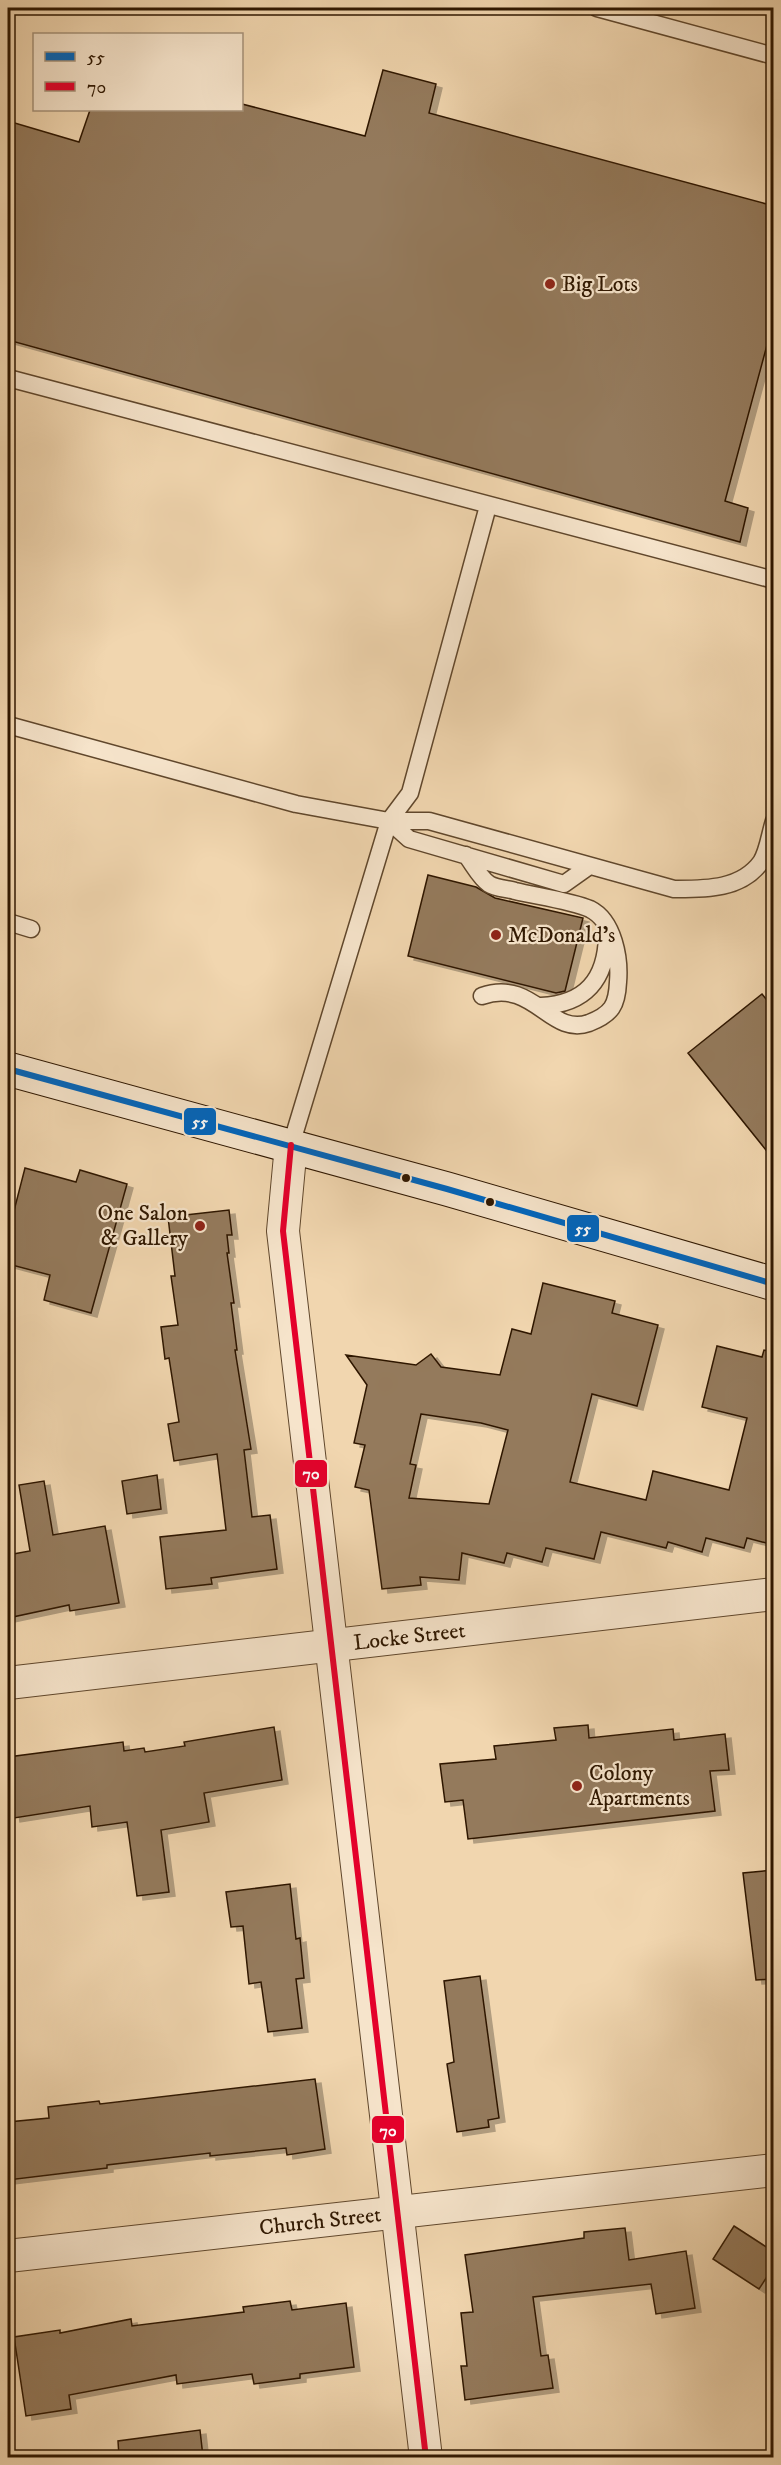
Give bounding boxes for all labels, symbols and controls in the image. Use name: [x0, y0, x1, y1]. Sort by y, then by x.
legend: [33, 33, 243, 111]
text: 55: [87, 47, 105, 69]
text: 70: [87, 77, 106, 99]
place label: Big Lots: [562, 271, 638, 298]
marker: Big Lots: [543, 277, 557, 291]
place label: McDonald's: [508, 922, 615, 949]
marker: McDonald's: [489, 928, 503, 942]
line badge: 55: [183, 1107, 217, 1136]
text: 55: [191, 1112, 208, 1132]
unlabelled marker: [400, 1172, 412, 1184]
unlabelled marker: [484, 1196, 496, 1208]
place label: One Salon & Gallery: [98, 1200, 189, 1252]
line badge: 55: [566, 1214, 600, 1243]
marker: One Salon & Gallery: [193, 1219, 207, 1233]
text: 55: [574, 1219, 591, 1239]
line badge: 70: [294, 1459, 328, 1488]
text: 70: [302, 1464, 320, 1484]
street label: Locke Street: [352, 1616, 467, 1656]
place label: Colony Apartments: [589, 1760, 690, 1812]
marker: Colony Apartments: [570, 1779, 584, 1793]
line badge: 70: [371, 2115, 405, 2144]
text: 70: [379, 2121, 397, 2141]
street label: Church Street: [258, 2201, 382, 2241]

